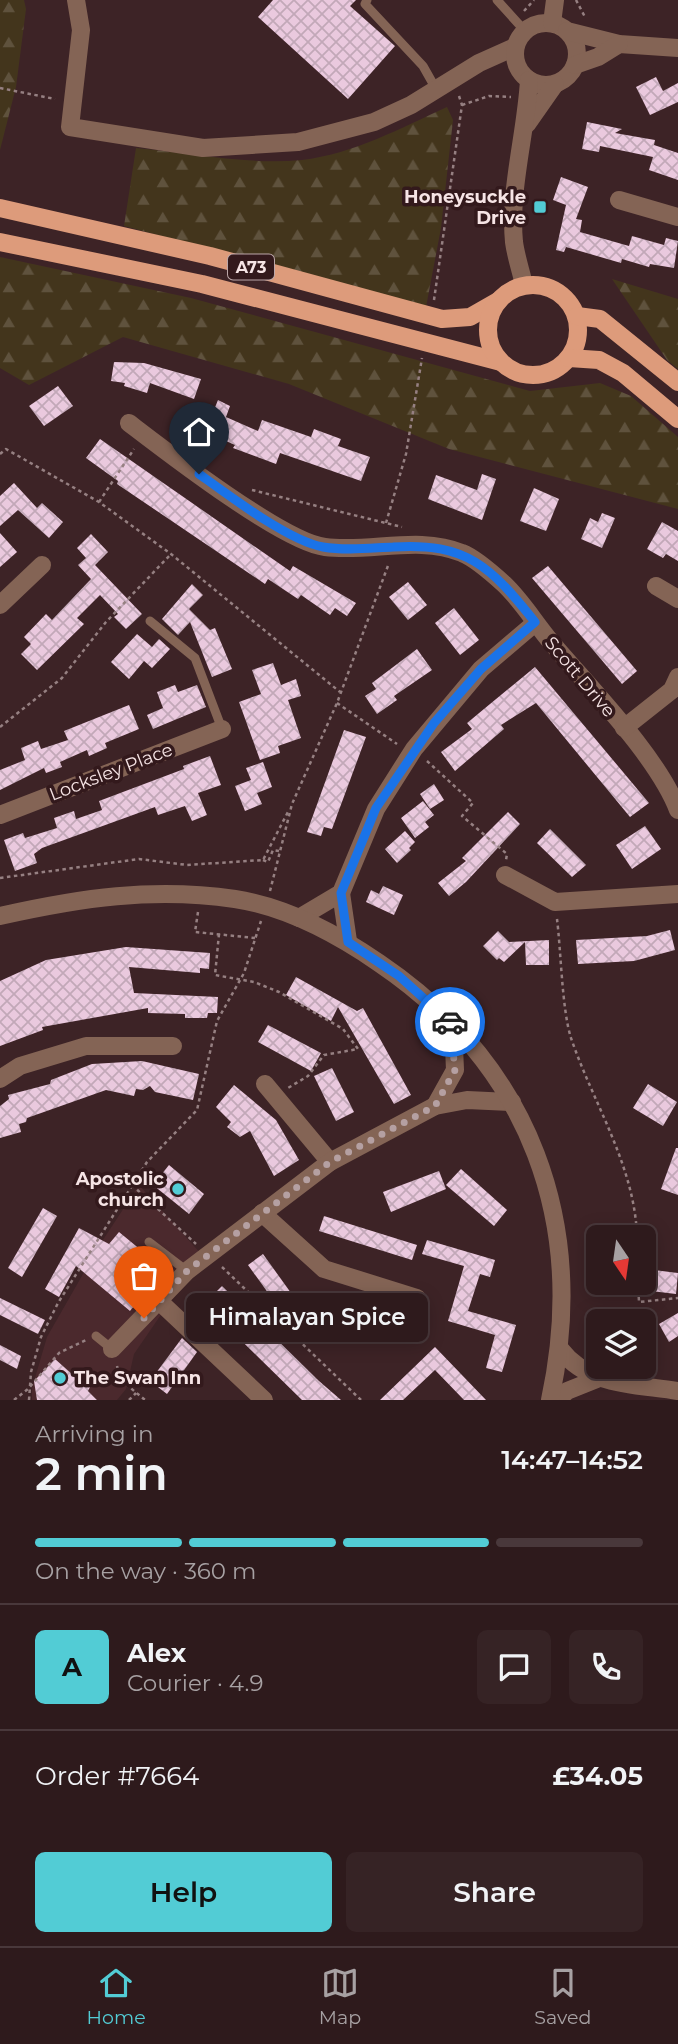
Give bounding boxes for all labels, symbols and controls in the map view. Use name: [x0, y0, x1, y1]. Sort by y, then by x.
place label: Honeysuckle Drive: [404, 186, 526, 229]
marker: Honeysuckle Drive: [532, 199, 548, 215]
road number: A73: [228, 255, 274, 280]
pin: [169, 402, 229, 474]
icon: home: [180, 413, 218, 451]
street label: Scott Drive: [540, 632, 620, 722]
street label: Locksley Place: [46, 738, 176, 806]
courier: [415, 987, 485, 1057]
icon: car: [431, 1003, 469, 1041]
place label: Apostolic church: [75, 1168, 164, 1211]
marker: Apostolic church: [170, 1181, 186, 1197]
north arrow: [586, 1225, 656, 1295]
map controls: [586, 1225, 656, 1379]
pin: [114, 1246, 174, 1318]
icon: bag: [125, 1257, 163, 1295]
callout: Himalayan Spice: [186, 1294, 428, 1342]
text: Himalayan Spice: [209, 1303, 406, 1331]
button: layers: [586, 1309, 656, 1379]
place label: The Swan Inn: [74, 1367, 201, 1389]
marker: The Swan Inn: [52, 1370, 68, 1386]
text: Arriving in: [35, 1420, 154, 1448]
text: 14:47–14:52: [501, 1444, 643, 1476]
text: 2 min: [35, 1445, 168, 1502]
text: On the way · 360 m: [35, 1557, 257, 1585]
button: chat: [477, 1630, 551, 1704]
button: phone: [569, 1630, 643, 1704]
text: Alex: [127, 1637, 186, 1669]
text: A: [62, 1651, 82, 1683]
text: Courier · 4.9: [127, 1669, 263, 1697]
text: Order #7664: [35, 1760, 199, 1792]
text: £34.05: [552, 1760, 643, 1792]
button: Help: [35, 1852, 332, 1932]
button: Share: [346, 1852, 643, 1932]
tab: Home: [87, 1964, 146, 2029]
tab: Map: [319, 1964, 361, 2029]
tab: Saved: [534, 1964, 591, 2029]

